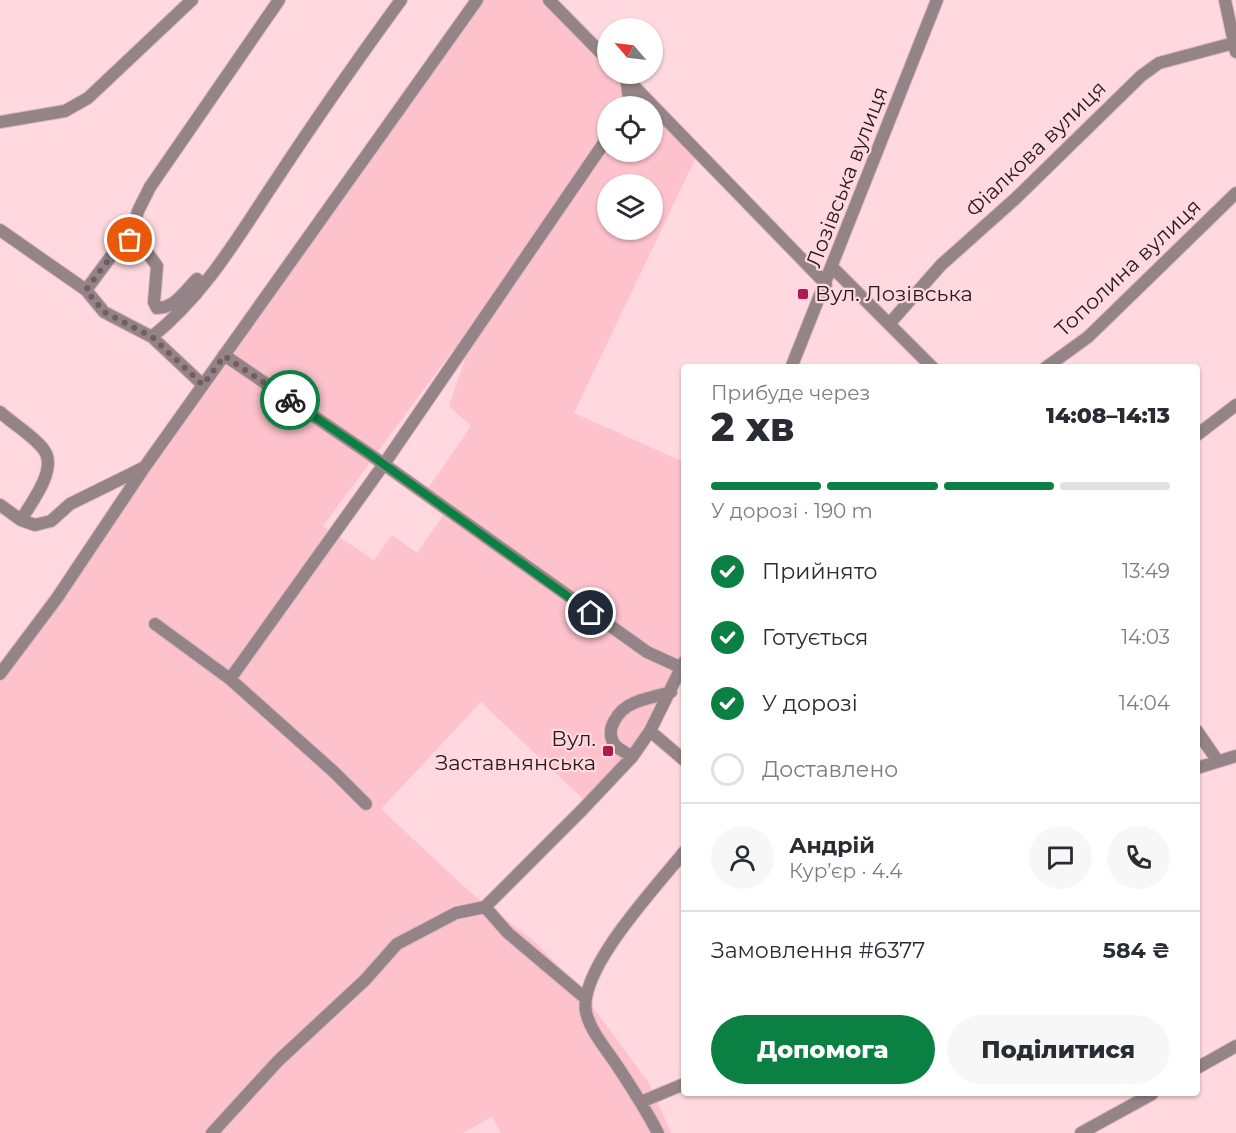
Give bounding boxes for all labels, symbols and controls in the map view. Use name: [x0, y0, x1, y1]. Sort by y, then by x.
north arrow: [597, 18, 663, 84]
map controls: [597, 18, 663, 240]
street label: Фіалкова вулиця: [960, 75, 1111, 222]
street label: Лозівська вулиця: [801, 83, 893, 271]
button: locate: [597, 96, 663, 162]
button: layers: [597, 174, 663, 240]
street label: Тополина вулиця: [1049, 194, 1206, 342]
pin: [104, 214, 155, 265]
icon: bag: [113, 223, 146, 256]
place label: Вул. Лозівська: [815, 281, 973, 306]
marker: Вул. Лозівська: [796, 287, 810, 301]
courier: [260, 370, 320, 430]
text: Прибуде через: [711, 381, 870, 405]
icon: bike: [274, 384, 307, 417]
text: 14:08–14:13: [1046, 402, 1170, 429]
text: 2 хв: [711, 403, 794, 451]
text: У дорозі · 190 m: [711, 499, 873, 523]
icon: check: [711, 555, 744, 588]
text: Прийнято: [762, 558, 878, 585]
text: 13:49: [1122, 559, 1170, 583]
pin: [565, 587, 616, 638]
icon: home: [574, 596, 607, 629]
icon: check: [711, 621, 744, 654]
text: Готується: [762, 624, 868, 651]
text: 14:03: [1121, 625, 1170, 649]
icon: check: [711, 687, 744, 720]
text: У дорозі: [762, 690, 858, 717]
text: 14:04: [1119, 691, 1170, 715]
place label: Вул. Заставнянська: [435, 726, 596, 775]
marker: Вул. Заставнянська: [601, 744, 615, 758]
text: Доставлено: [762, 756, 898, 783]
button: person: [711, 826, 774, 889]
button: chat: [1029, 826, 1092, 889]
button: phone: [1107, 826, 1170, 889]
text: Андрій: [789, 832, 875, 859]
text: Кур’єр · 4.4: [789, 859, 903, 883]
text: Замовлення #6377: [711, 937, 925, 964]
text: 584 ₴: [1103, 937, 1170, 964]
button: Допомога: [711, 1015, 935, 1084]
button: Поділитися: [947, 1015, 1170, 1084]

